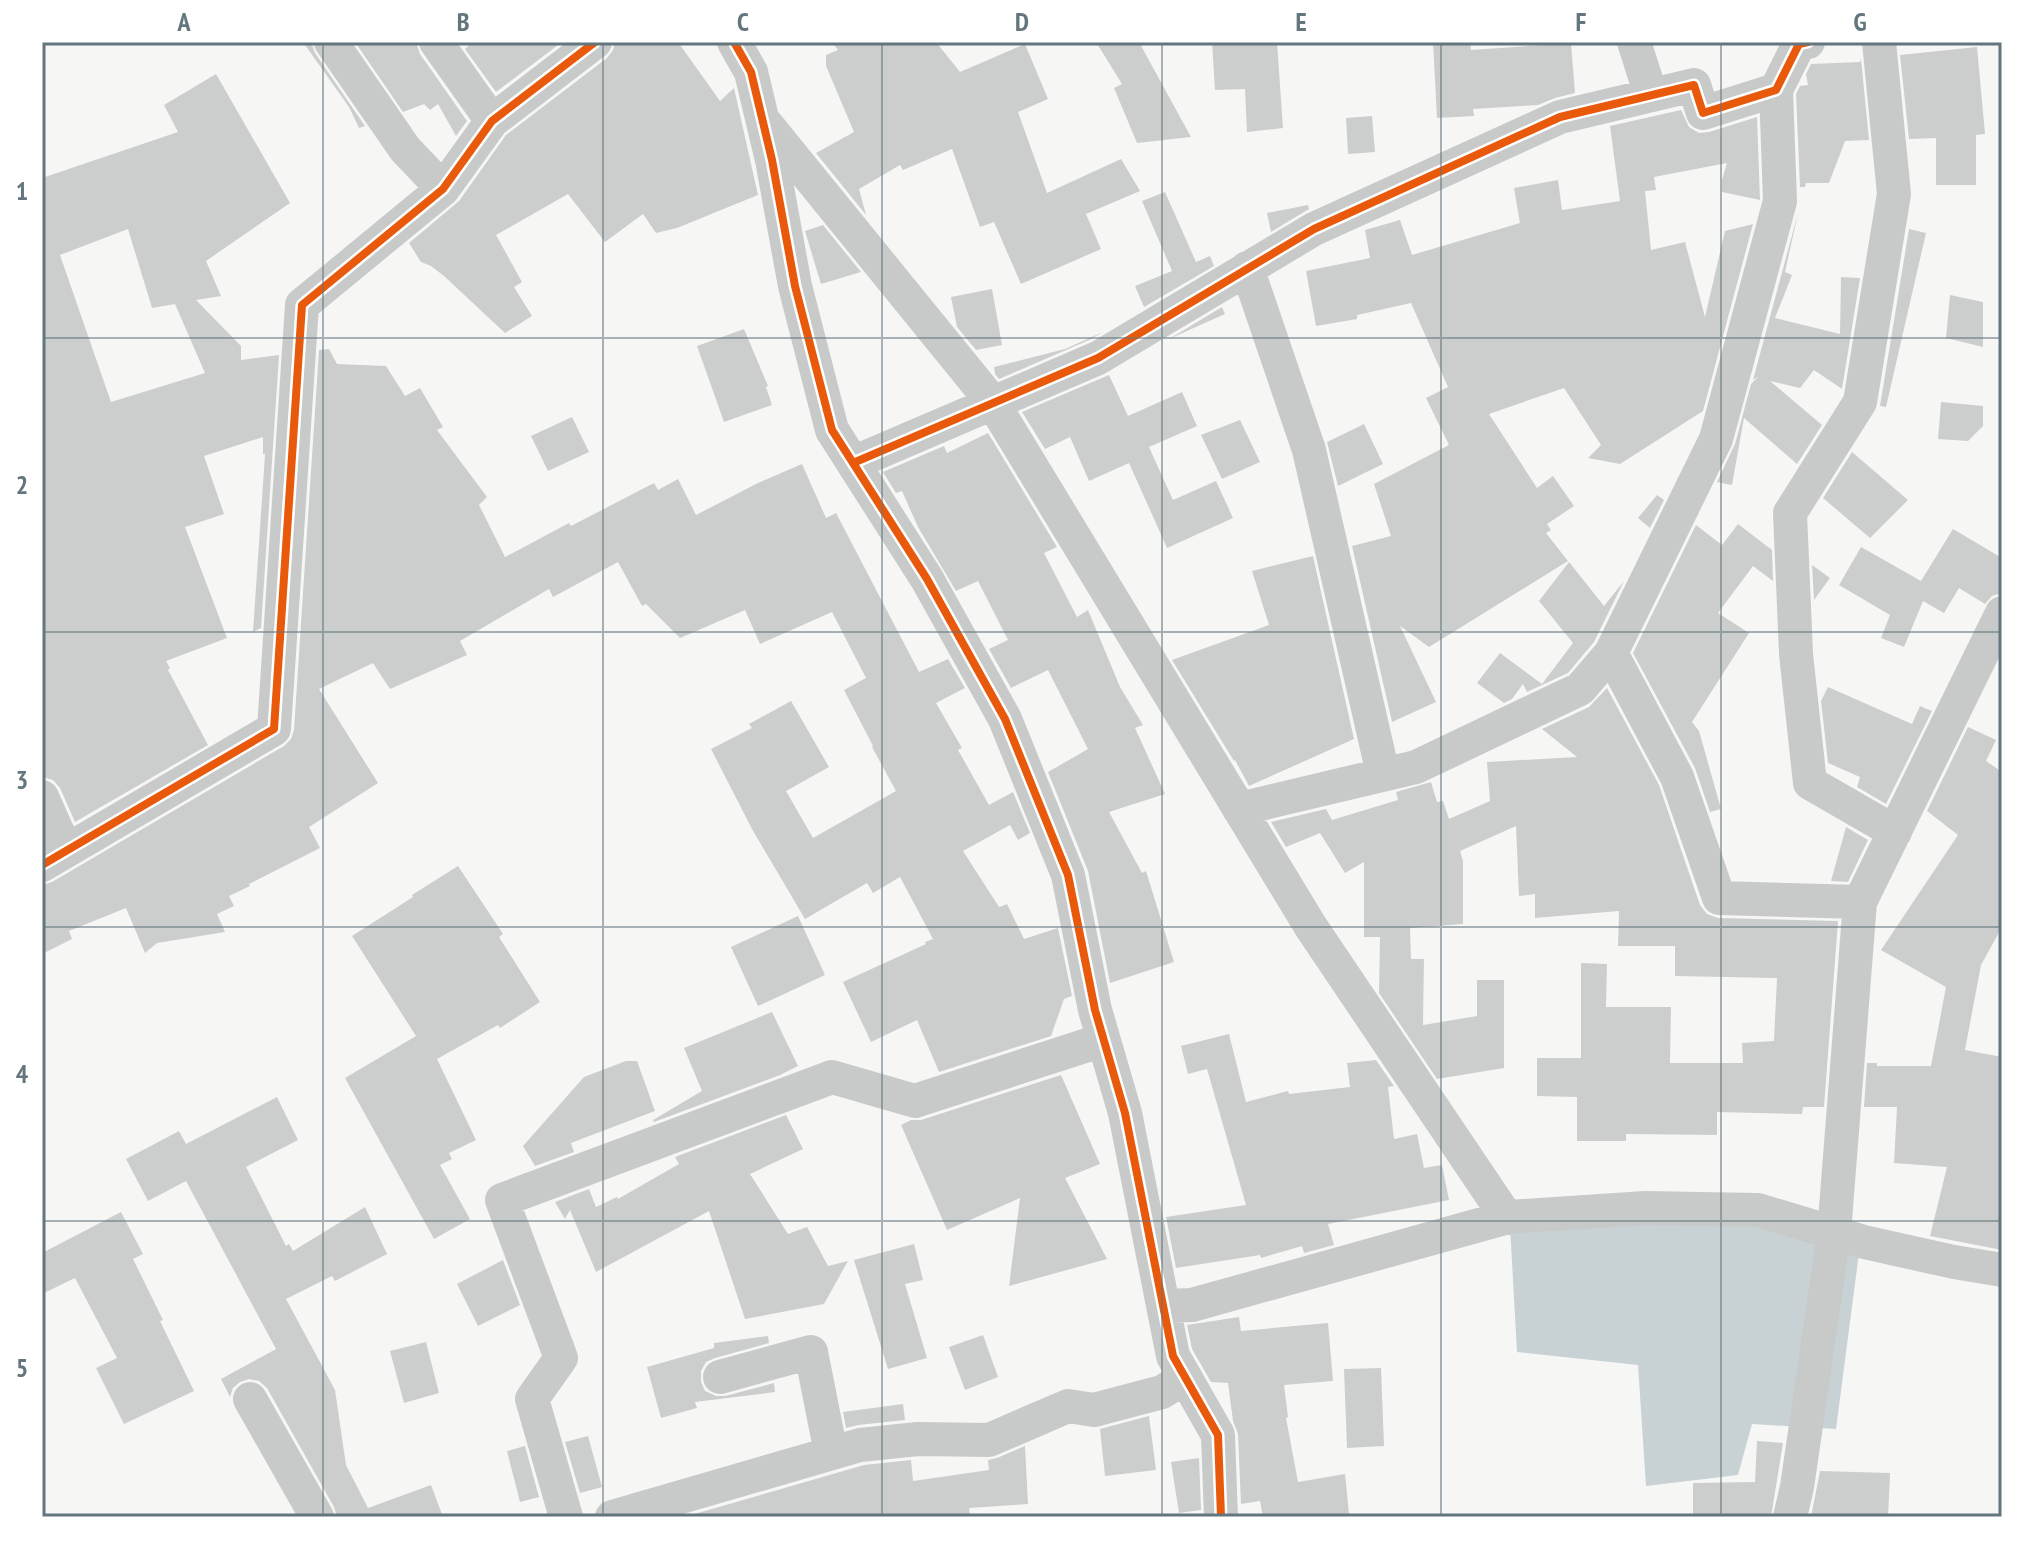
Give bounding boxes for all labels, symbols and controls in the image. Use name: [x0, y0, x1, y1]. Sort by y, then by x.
text: A: [176, 5, 191, 38]
text: B: [457, 5, 470, 38]
text: C: [737, 5, 749, 38]
text: D: [1015, 5, 1029, 38]
text: E: [1295, 5, 1307, 38]
text: F: [1576, 5, 1587, 38]
text: G: [1853, 5, 1867, 38]
text: 1: [16, 174, 28, 207]
text: 2: [16, 468, 28, 501]
text: 3: [16, 763, 28, 796]
text: 4: [16, 1057, 29, 1090]
text: 5: [16, 1351, 28, 1384]

